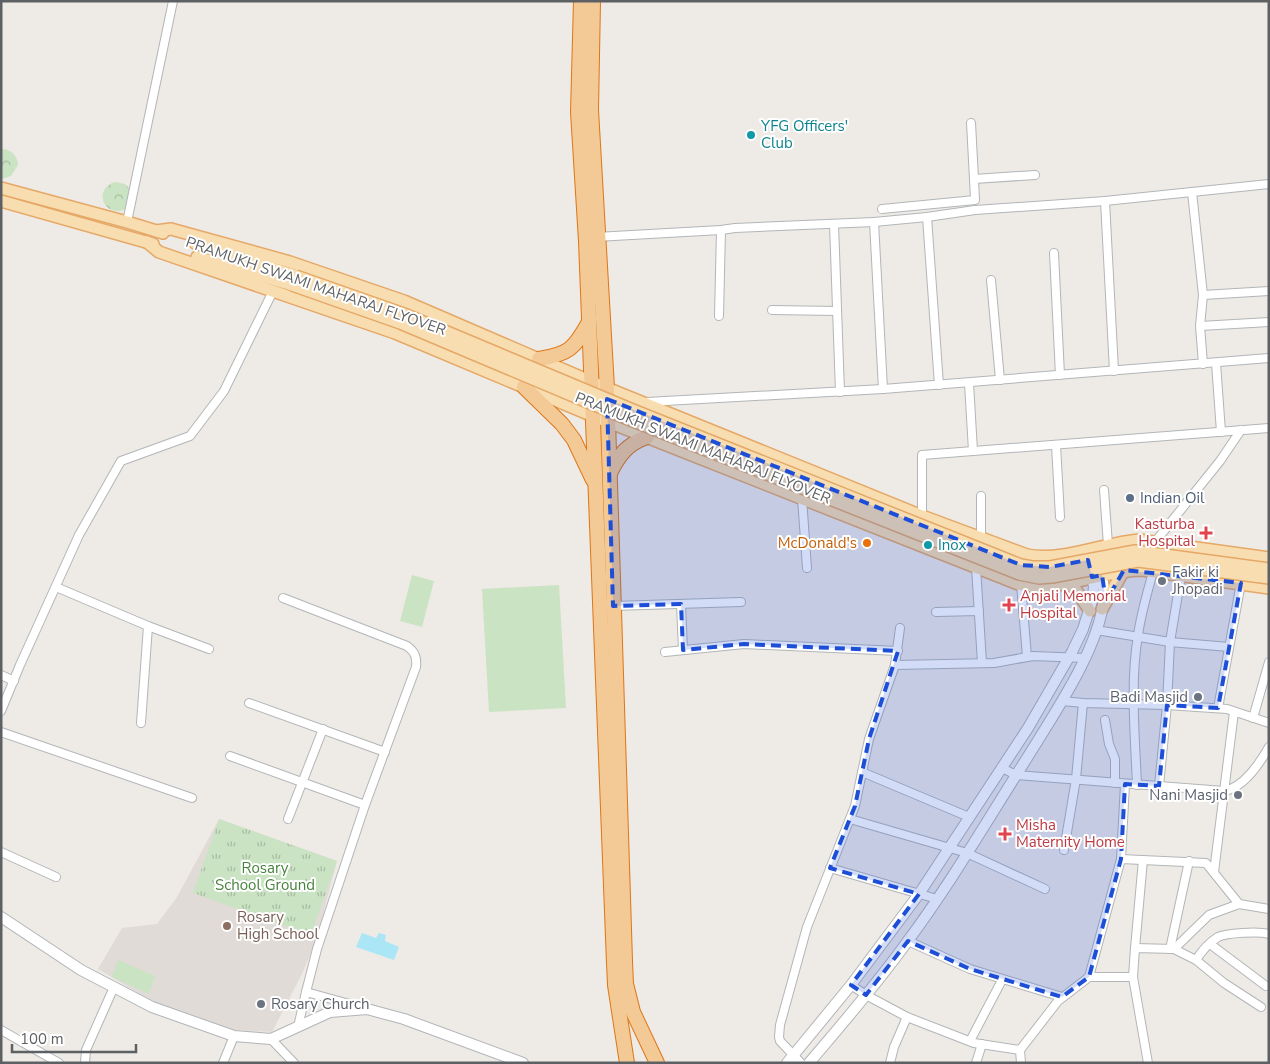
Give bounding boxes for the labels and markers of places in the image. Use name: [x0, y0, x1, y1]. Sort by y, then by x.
place label: YFG Officers' Club: [760, 116, 848, 153]
marker: YFG Officers' Club: [745, 129, 757, 141]
place label: Indian Oil: [1140, 488, 1205, 508]
marker: Indian Oil: [1124, 492, 1136, 504]
place label: Kasturba Hospital: [1135, 514, 1196, 551]
marker: Kasturba Hospital: [1199, 526, 1213, 540]
place label: McDonald's: [778, 533, 857, 553]
place label: Inox: [938, 535, 967, 555]
marker: McDonald's: [861, 537, 873, 549]
marker: Inox: [922, 539, 934, 551]
place label: Fakir ki Jhopadi: [1171, 562, 1223, 599]
marker: Fakir ki Jhopadi: [1156, 575, 1168, 587]
place label: Anjali Memorial Hospital: [1020, 586, 1127, 623]
marker: Anjali Memorial Hospital: [1002, 598, 1016, 612]
place label: Badi Masjid: [1110, 687, 1188, 707]
marker: Badi Masjid: [1192, 691, 1204, 703]
place label: Nani Masjid: [1149, 785, 1228, 805]
marker: Nani Masjid: [1232, 789, 1244, 801]
place label: Misha Maternity Home: [1016, 815, 1125, 852]
marker: Misha Maternity Home: [998, 827, 1012, 841]
place label: Rosary High School: [237, 907, 319, 944]
marker: Rosary High School: [221, 920, 233, 932]
place label: Rosary Church: [271, 994, 370, 1014]
marker: Rosary Church: [255, 998, 267, 1010]

